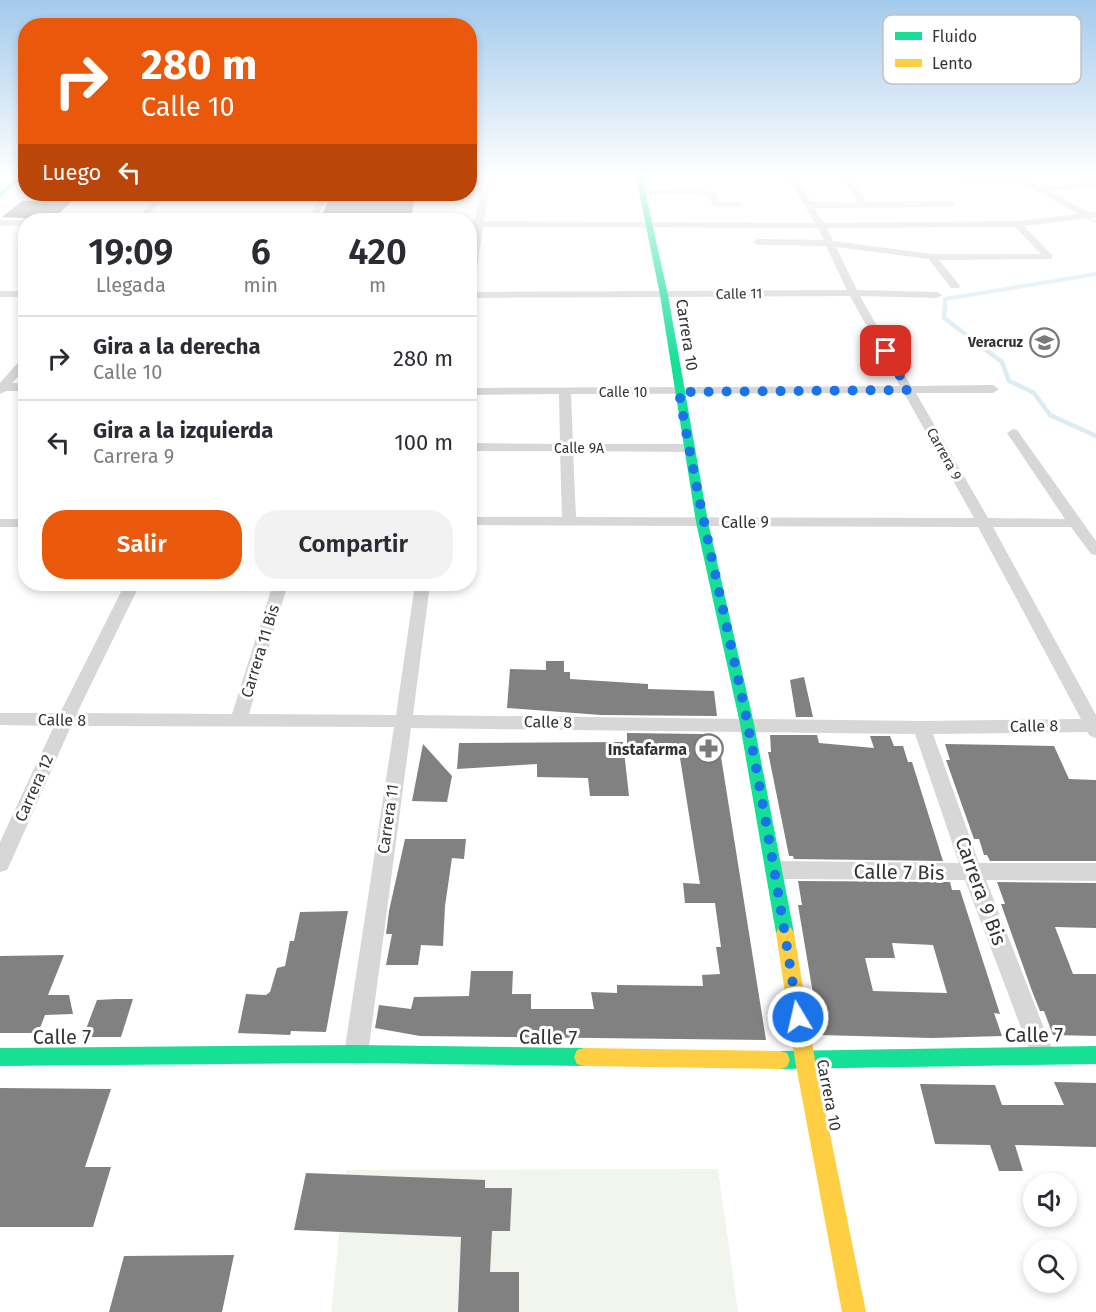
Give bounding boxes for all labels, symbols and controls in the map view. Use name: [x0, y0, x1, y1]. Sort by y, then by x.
legend: [883, 15, 1081, 84]
text: Fluido: [932, 27, 977, 46]
text: 280 m: [141, 40, 257, 90]
icon: right: [42, 42, 120, 120]
text: Lento: [932, 54, 973, 73]
text: Calle 10: [141, 91, 235, 123]
icon: left: [113, 156, 146, 189]
text: Luego: [42, 159, 101, 186]
text: 19:09: [88, 230, 173, 274]
text: 6: [251, 230, 271, 274]
text: 420: [348, 230, 407, 274]
text: Llegada: [96, 273, 166, 297]
text: min: [244, 273, 278, 297]
text: m: [369, 273, 386, 297]
street label: Calle 11: [716, 285, 762, 303]
street label: Carrera 10: [672, 298, 702, 372]
pin: [860, 325, 911, 376]
school or university icon: Veracruz: [1028, 326, 1060, 358]
text: Gira a la derecha: [93, 333, 261, 360]
icon: arrive: [869, 334, 902, 367]
place label: Veracruz: [967, 334, 1024, 351]
icon: right: [42, 342, 75, 375]
text: 280 m: [393, 345, 453, 372]
text: Calle 10: [93, 360, 162, 384]
street label: Calle 10: [599, 384, 647, 401]
text: Gira a la izquierda: [93, 417, 273, 444]
street label: Carrera 9: [923, 425, 965, 483]
icon: left: [42, 426, 75, 459]
text: 100 m: [394, 429, 453, 456]
street label: Calle 9A: [554, 440, 604, 457]
text: Carrera 9: [93, 444, 174, 468]
button: Salir: [42, 510, 242, 579]
button: Compartir: [254, 510, 453, 579]
street label: Calle 9: [721, 513, 769, 532]
street label: Carrera 11 Bis: [237, 602, 283, 700]
street label: Calle 8: [38, 710, 87, 730]
street label: Calle 8: [524, 712, 573, 732]
street label: Calle 8: [1010, 716, 1059, 736]
pharmacy icon: Instafarma: [692, 733, 724, 765]
place label: Instafarma: [608, 740, 687, 759]
street label: Carrera 12: [11, 751, 57, 825]
street label: Carrera 11: [374, 783, 402, 855]
street label: Carrera 9 Bis: [950, 833, 1012, 949]
street label: Calle 7 Bis: [853, 859, 945, 885]
position arrow: [766, 985, 830, 1049]
street label: Calle 7: [1005, 1023, 1063, 1047]
street label: Calle 7: [519, 1024, 578, 1050]
street label: Calle 7: [33, 1025, 91, 1049]
street label: Carrera 10: [813, 1058, 845, 1132]
map controls: [1023, 1173, 1077, 1293]
button: sound: [1023, 1173, 1077, 1227]
button: search: [1023, 1239, 1077, 1293]

